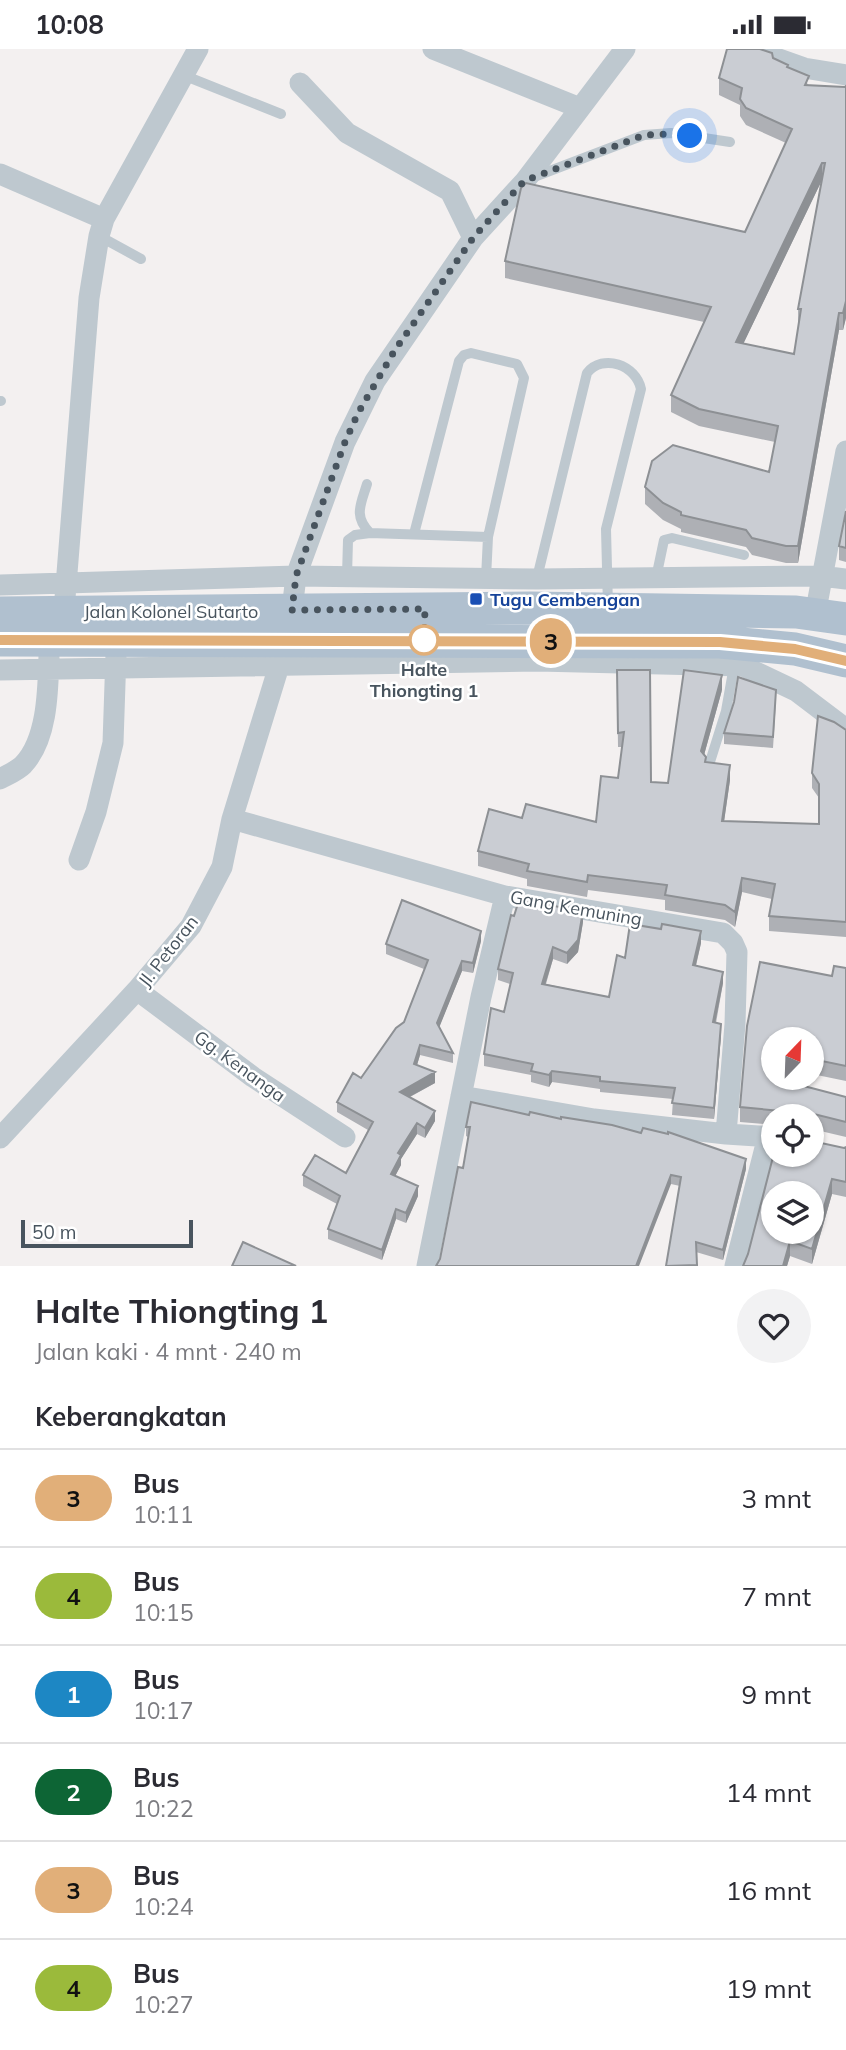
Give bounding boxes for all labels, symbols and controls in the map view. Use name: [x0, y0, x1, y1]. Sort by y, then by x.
text: 10:08: [35, 8, 104, 41]
your location: [672, 118, 707, 153]
place label: Tugu Cembengan: [490, 588, 640, 611]
marker: Tugu Cembengan: [468, 591, 484, 607]
street label: Jalan Kolonel Sutarto: [84, 600, 258, 623]
line badge: 3: [528, 618, 574, 664]
marker: Halte Thiongting 1: [409, 625, 439, 655]
text: 3: [544, 626, 558, 656]
place label: Halte Thiongting 1: [370, 658, 478, 702]
street label: Gang Kemuning: [508, 885, 644, 931]
street label: Jl. Petoran: [133, 911, 203, 991]
street label: Gg. Kenanga: [190, 1025, 290, 1107]
north arrow: [761, 1027, 824, 1090]
map controls: [761, 1027, 824, 1244]
button: locate: [761, 1104, 824, 1167]
button: layers: [761, 1181, 824, 1244]
scale bar: [21, 1217, 192, 1249]
text: 50 m: [32, 1220, 76, 1244]
button: heart: [737, 1289, 811, 1363]
text: Halte Thiongting 1: [35, 1290, 328, 1331]
text: Jalan kaki · 4 mnt · 240 m: [35, 1337, 302, 1366]
text: Keberangkatan: [35, 1400, 227, 1433]
text: Bus: [133, 1467, 179, 1500]
text: 3 mnt: [741, 1482, 811, 1515]
text: 3: [66, 1483, 81, 1513]
text: 10:11: [133, 1500, 193, 1529]
text: Bus: [133, 1565, 179, 1598]
text: 7 mnt: [741, 1580, 811, 1613]
text: 4: [66, 1581, 81, 1611]
text: 10:15: [133, 1598, 193, 1627]
text: Bus: [133, 1663, 179, 1696]
text: 9 mnt: [741, 1678, 811, 1711]
text: 1: [66, 1679, 81, 1709]
text: 10:17: [133, 1696, 193, 1725]
text: Bus: [133, 1761, 179, 1794]
text: 14 mnt: [726, 1776, 811, 1809]
text: 2: [66, 1777, 81, 1807]
text: 10:22: [133, 1794, 193, 1823]
text: Bus: [133, 1859, 179, 1892]
text: 16 mnt: [726, 1874, 811, 1907]
text: 3: [66, 1875, 81, 1905]
text: 10:24: [133, 1892, 193, 1921]
text: Bus: [133, 1957, 179, 1990]
text: 19 mnt: [726, 1972, 811, 2005]
text: 4: [66, 1973, 81, 2003]
text: 10:27: [133, 1990, 193, 2019]

